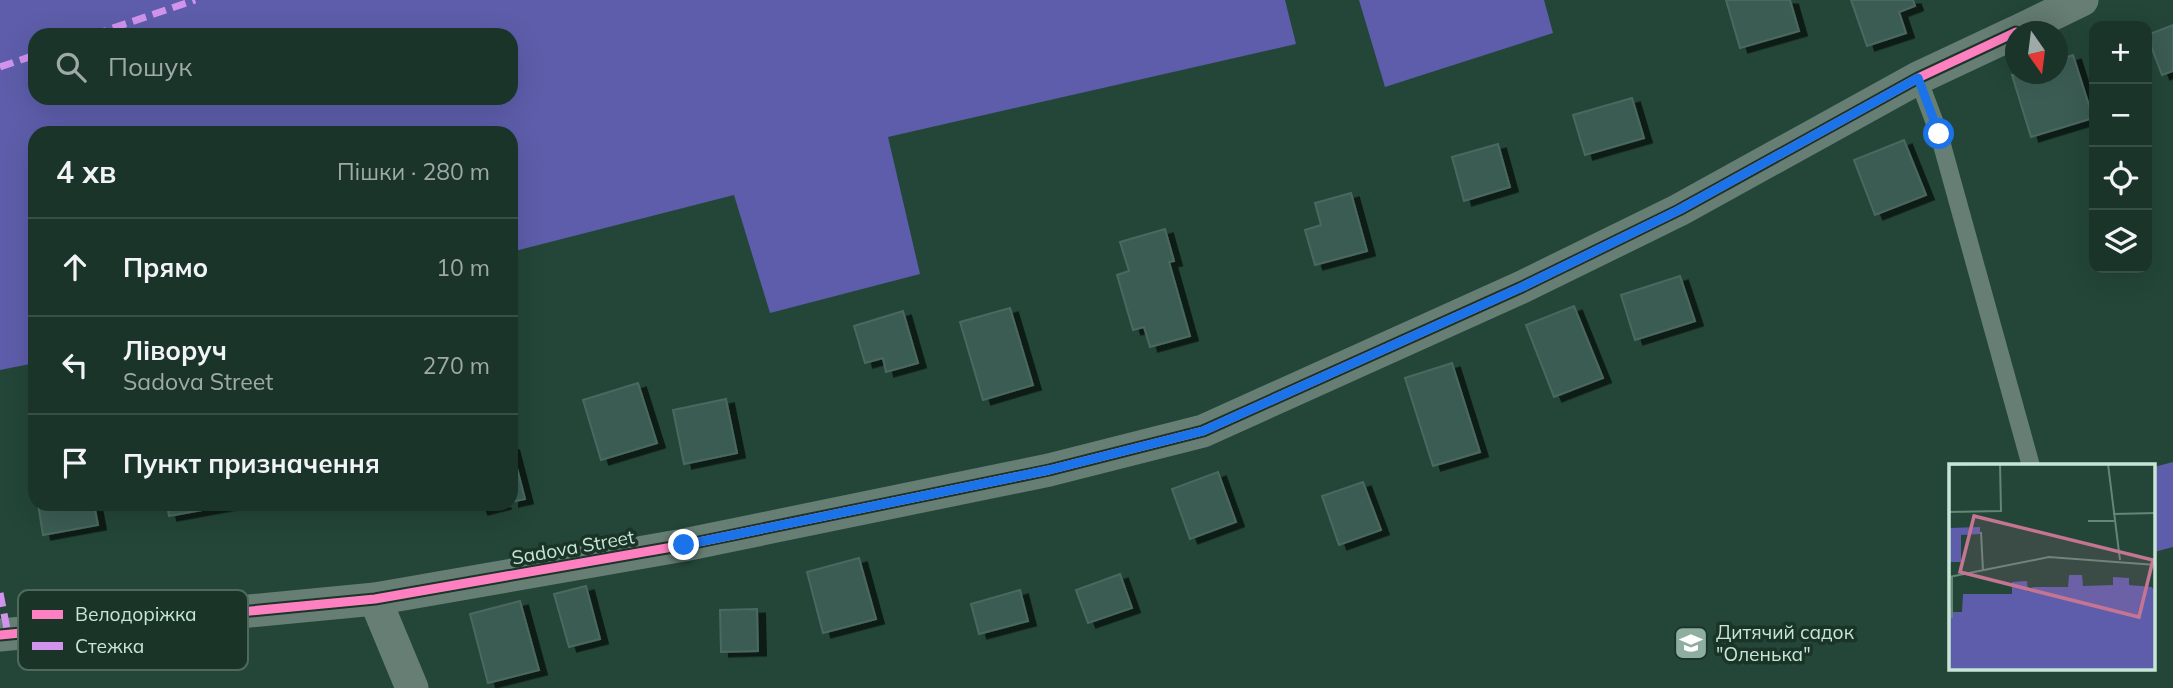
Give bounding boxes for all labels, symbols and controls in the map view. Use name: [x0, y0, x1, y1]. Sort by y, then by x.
north arrow: [2005, 21, 2068, 84]
map controls: [2089, 21, 2152, 273]
button: +: [2089, 21, 2152, 84]
search box: [28, 28, 518, 105]
icon: search: [52, 48, 90, 86]
text: Пошук: [108, 50, 192, 83]
button: −: [2089, 84, 2152, 147]
route start: [1923, 118, 1954, 149]
button: locate: [2089, 147, 2152, 210]
text: 4 хв: [56, 153, 116, 191]
text: Пішки · 280 m: [337, 157, 490, 186]
button: layers: [2089, 210, 2152, 273]
icon: ahead: [56, 248, 94, 286]
text: Прямо: [123, 251, 208, 284]
text: 10 m: [436, 253, 490, 282]
text: Ліворуч: [123, 334, 227, 367]
icon: left: [56, 346, 94, 384]
text: 270 m: [422, 351, 490, 380]
text: Sadova Street: [123, 367, 273, 396]
icon: arrive: [56, 444, 94, 482]
text: Пункт призначення: [123, 447, 380, 480]
inset map: [1949, 464, 2156, 670]
street label: Sadova Street: [510, 524, 637, 570]
route end: [668, 529, 699, 560]
legend: [18, 590, 248, 670]
text: Велодоріжка: [75, 602, 197, 626]
place label: Дитячий садок "Оленька": [1716, 620, 1855, 666]
school or university icon: Дитячий садок "Оленька": [1672, 624, 1710, 662]
text: Стежка: [75, 634, 144, 658]

